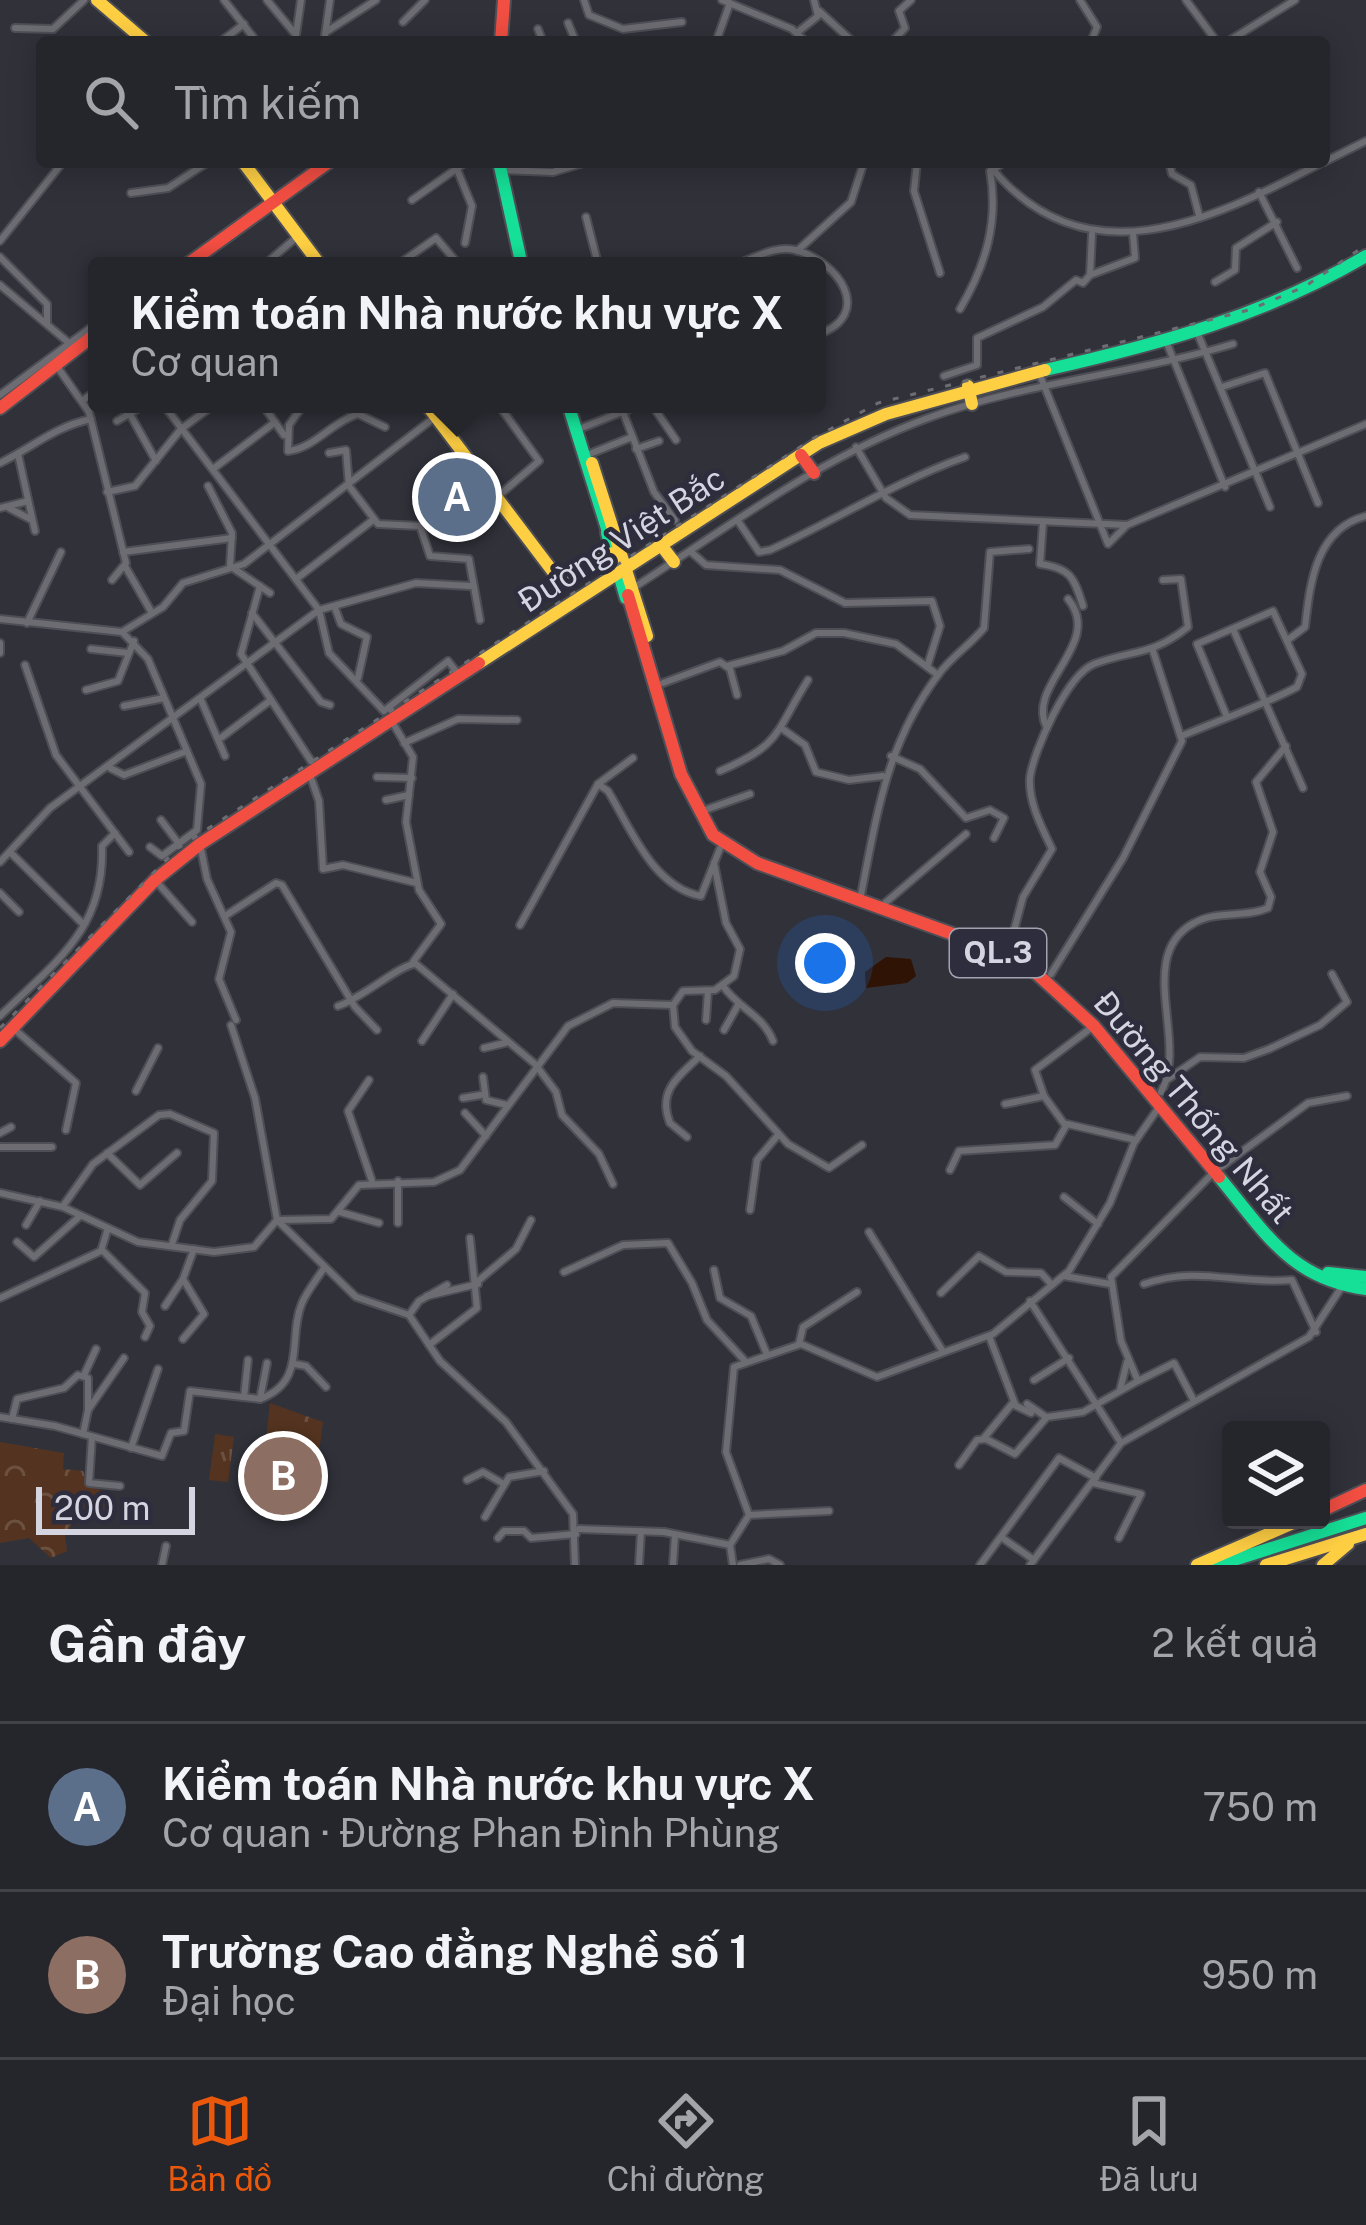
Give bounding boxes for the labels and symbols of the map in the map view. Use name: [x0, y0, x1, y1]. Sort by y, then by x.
pin: A: [418, 452, 496, 542]
street label: Đường Việt Bắc: [511, 458, 731, 620]
road number: QL.3: [950, 929, 1046, 977]
your location: [795, 933, 855, 993]
street label: Đường Thống Nhất: [1086, 983, 1302, 1231]
pin: B: [244, 1431, 322, 1521]
scale bar: [36, 1481, 195, 1534]

